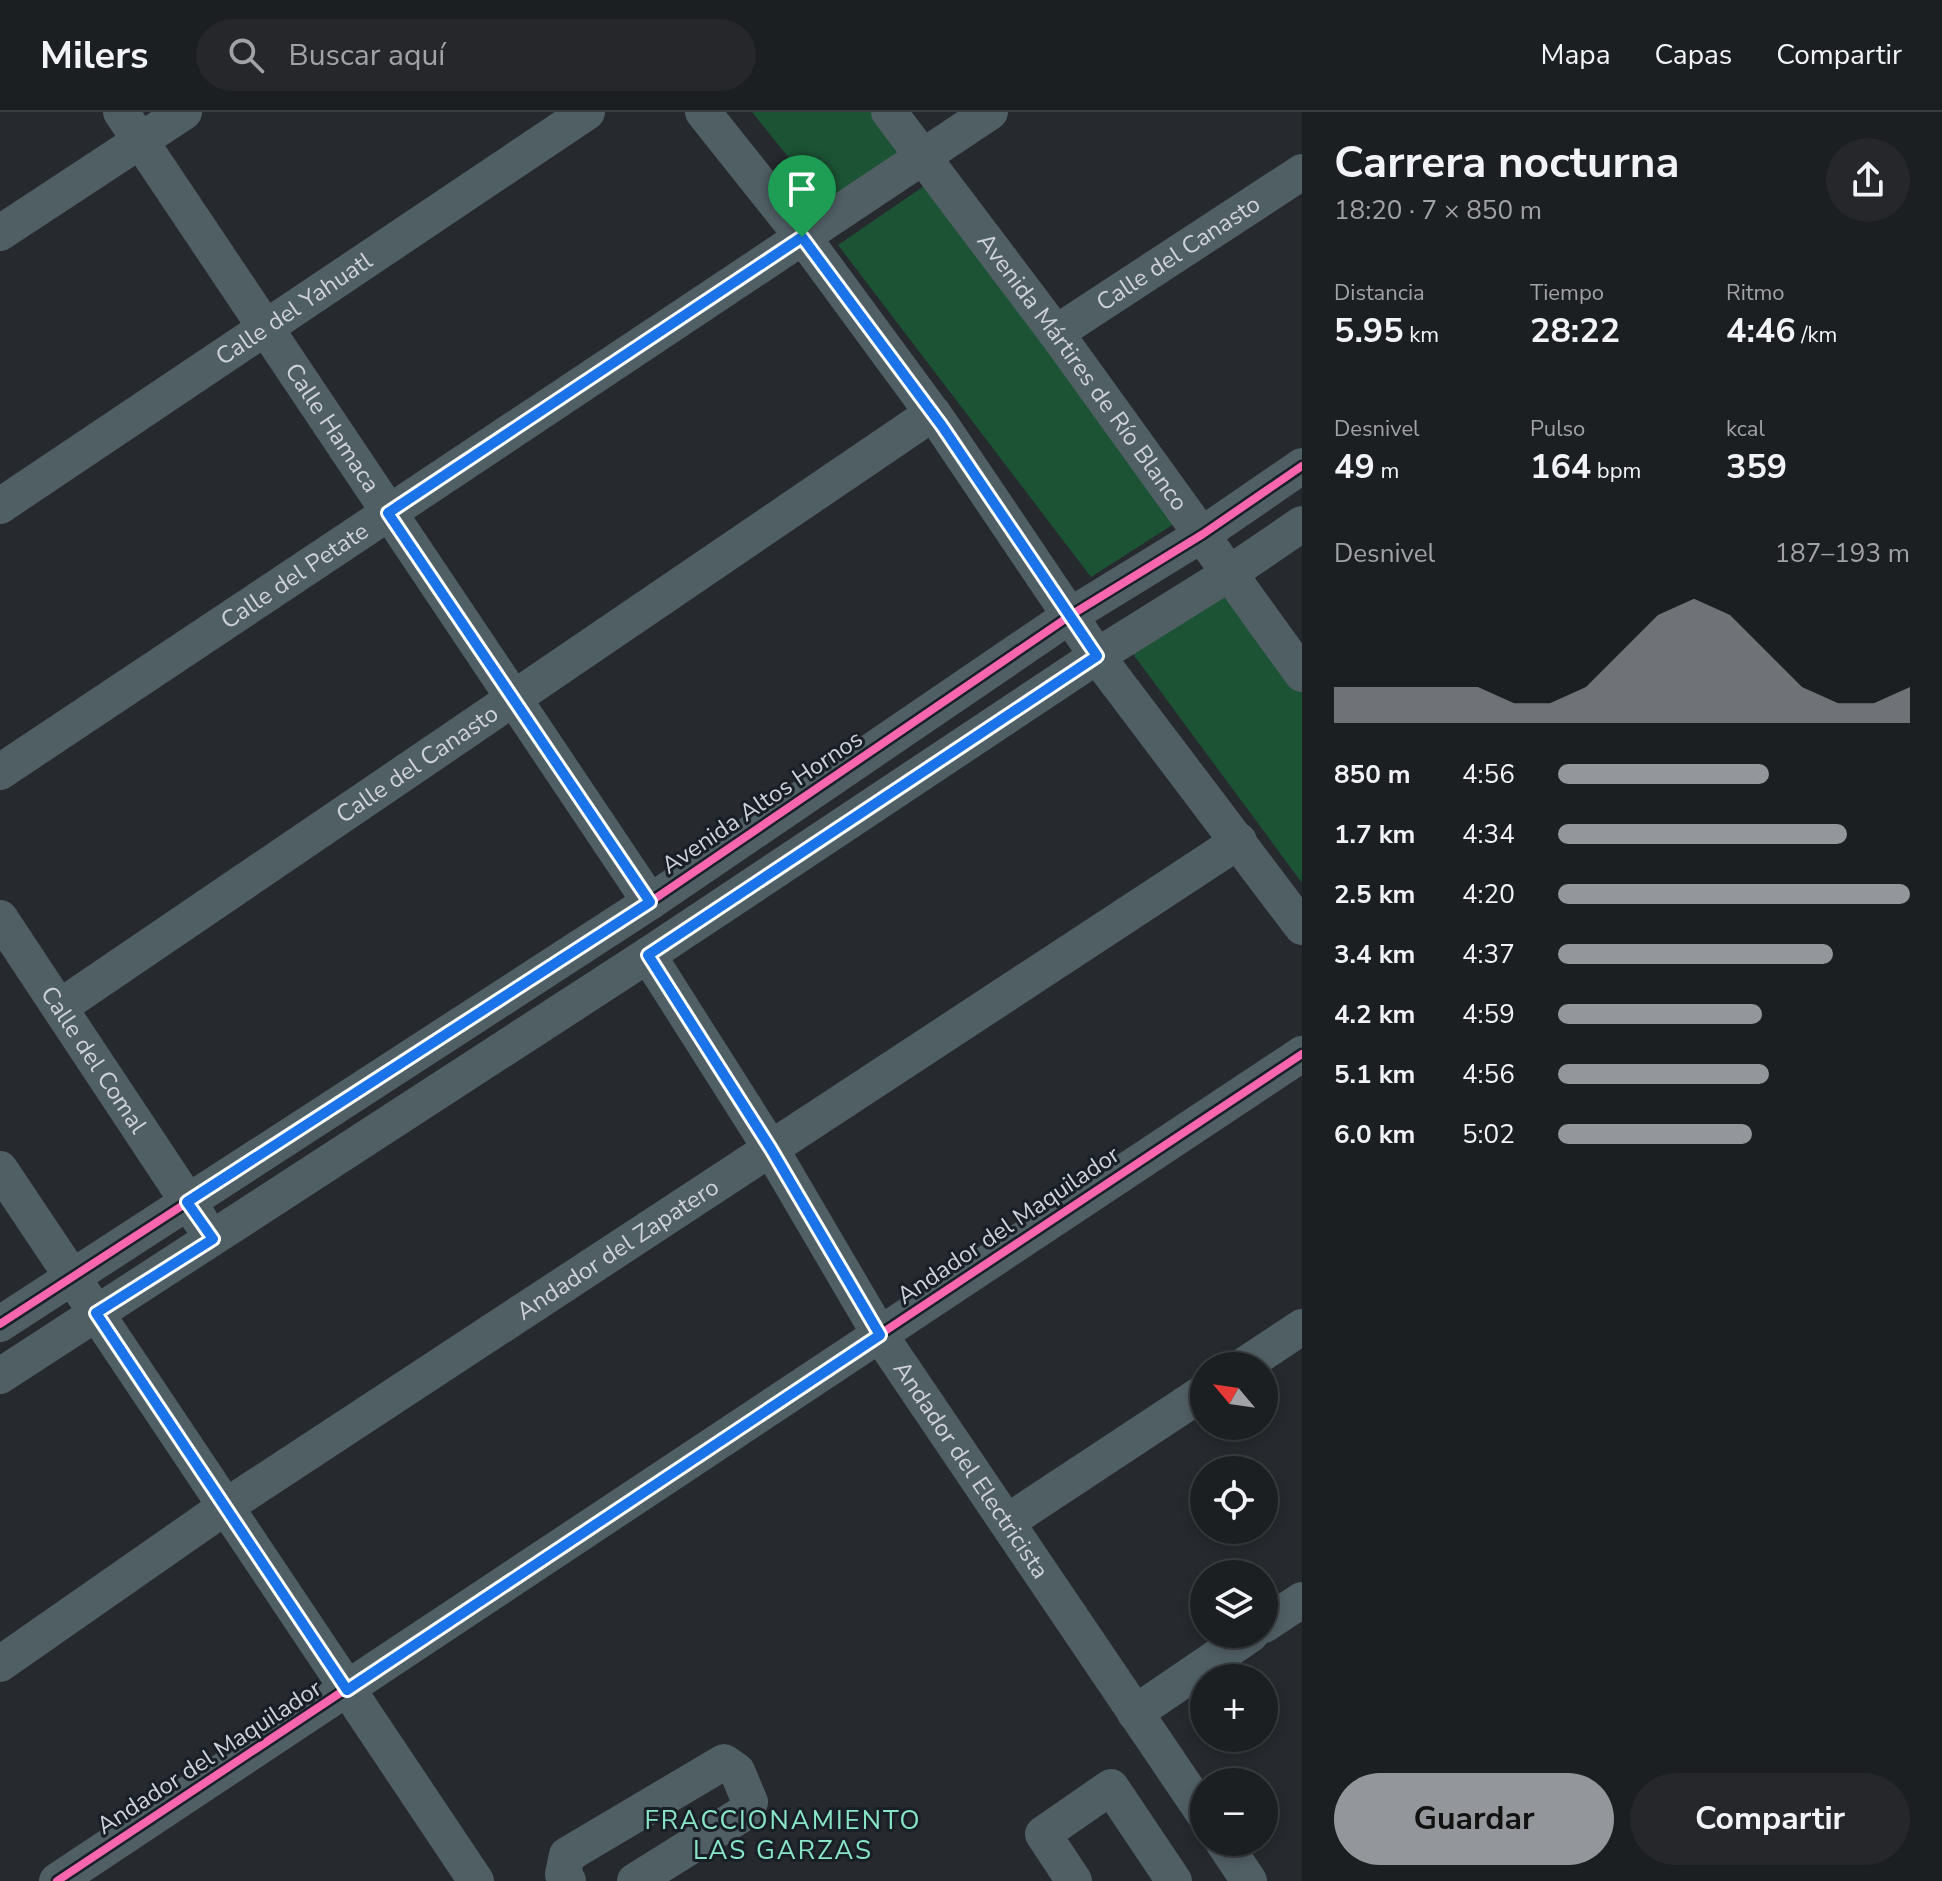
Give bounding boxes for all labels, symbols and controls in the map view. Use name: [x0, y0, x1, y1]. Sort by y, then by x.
search box: [196, 19, 756, 91]
text: Milers: [40, 30, 148, 81]
icon: search: [224, 33, 268, 77]
text: Buscar aquí: [288, 35, 445, 76]
text: Mapa: [1541, 36, 1610, 74]
text: Capas: [1654, 36, 1732, 74]
text: Compartir: [1776, 36, 1902, 74]
text: Carrera nocturna: [1334, 133, 1680, 193]
button: share: [1826, 138, 1910, 222]
pin: [768, 155, 836, 237]
icon: arrive: [780, 167, 824, 211]
street label: Calle del Canasto: [1090, 188, 1266, 318]
text: 18:20 · 7 × 850 m: [1334, 193, 1542, 228]
street label: Avenida Mártires de Río Blanco: [970, 226, 1195, 517]
street label: Calle del Yahuatl: [209, 245, 378, 373]
text: Distancia: [1334, 278, 1425, 308]
text: Tiempo: [1530, 278, 1604, 308]
text: Ritmo: [1726, 278, 1785, 308]
text: 5.95: [1334, 308, 1404, 354]
text: 28:22: [1530, 308, 1620, 354]
text: 4:46: [1726, 308, 1796, 354]
text: km: [1404, 320, 1439, 350]
text: /km: [1796, 320, 1837, 350]
street label: Calle Hamaca: [278, 357, 387, 499]
text: Desnivel: [1334, 414, 1420, 444]
text: Pulso: [1530, 414, 1585, 444]
text: kcal: [1726, 414, 1765, 444]
text: 49: [1334, 444, 1375, 490]
text: 164: [1530, 444, 1591, 490]
text: 359: [1726, 444, 1787, 490]
text: m: [1375, 456, 1399, 486]
text: bpm: [1591, 456, 1641, 486]
street label: Calle del Petate: [214, 515, 375, 636]
text: Desnivel: [1334, 536, 1435, 571]
text: 187–193 m: [1774, 536, 1910, 571]
street label: Calle del Canasto: [330, 697, 505, 831]
street label: Avenida Altos Hornos: [655, 723, 869, 881]
text: 850 m: [1334, 757, 1411, 792]
text: 4:56: [1462, 757, 1515, 792]
text: 1.7 km: [1334, 817, 1415, 852]
text: 4:34: [1462, 817, 1515, 852]
text: 2.5 km: [1334, 877, 1415, 912]
text: 4:20: [1462, 877, 1515, 912]
text: 3.4 km: [1334, 937, 1415, 972]
text: 4:37: [1462, 937, 1515, 972]
street label: Calle del Comal: [33, 980, 154, 1140]
text: 4.2 km: [1334, 997, 1415, 1032]
text: 4:59: [1462, 997, 1515, 1032]
text: 5.1 km: [1334, 1057, 1415, 1092]
text: 4:56: [1462, 1057, 1515, 1092]
text: 6.0 km: [1334, 1117, 1415, 1152]
text: 5:02: [1462, 1117, 1515, 1152]
street label: Andador del Maquilador: [890, 1138, 1126, 1312]
street label: Andador del Zapatero: [510, 1171, 725, 1327]
north arrow: [1190, 1352, 1278, 1440]
map controls: [1190, 1352, 1278, 1856]
street label: Andador del Electricista: [886, 1354, 1056, 1585]
button: locate: [1190, 1456, 1278, 1544]
button: layers: [1190, 1560, 1278, 1648]
button: +: [1190, 1664, 1278, 1752]
street label: Andador del Maquilador: [90, 1672, 328, 1842]
button: −: [1190, 1768, 1278, 1856]
button: Guardar: [1334, 1773, 1614, 1865]
button: Compartir: [1630, 1773, 1910, 1865]
district label: FRACCIONAMIENTO LAS GARZAS: [645, 1803, 921, 1868]

